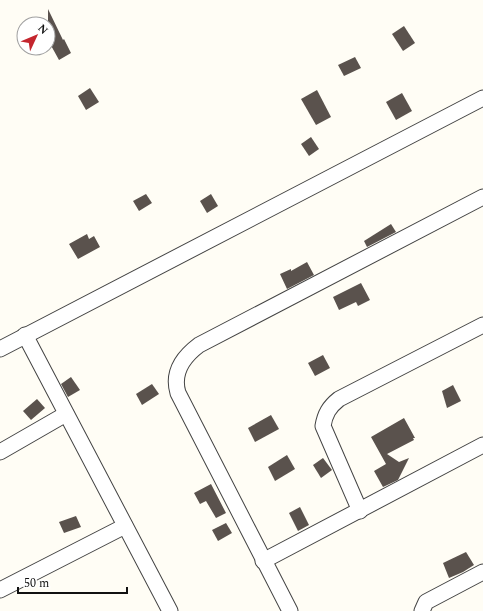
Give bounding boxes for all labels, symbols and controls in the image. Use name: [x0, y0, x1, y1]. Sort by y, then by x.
north arrow: [16, 16, 56, 56]
text: N: [34, 20, 52, 39]
scale bar: [18, 569, 127, 595]
text: 50 m: [24, 574, 49, 593]

